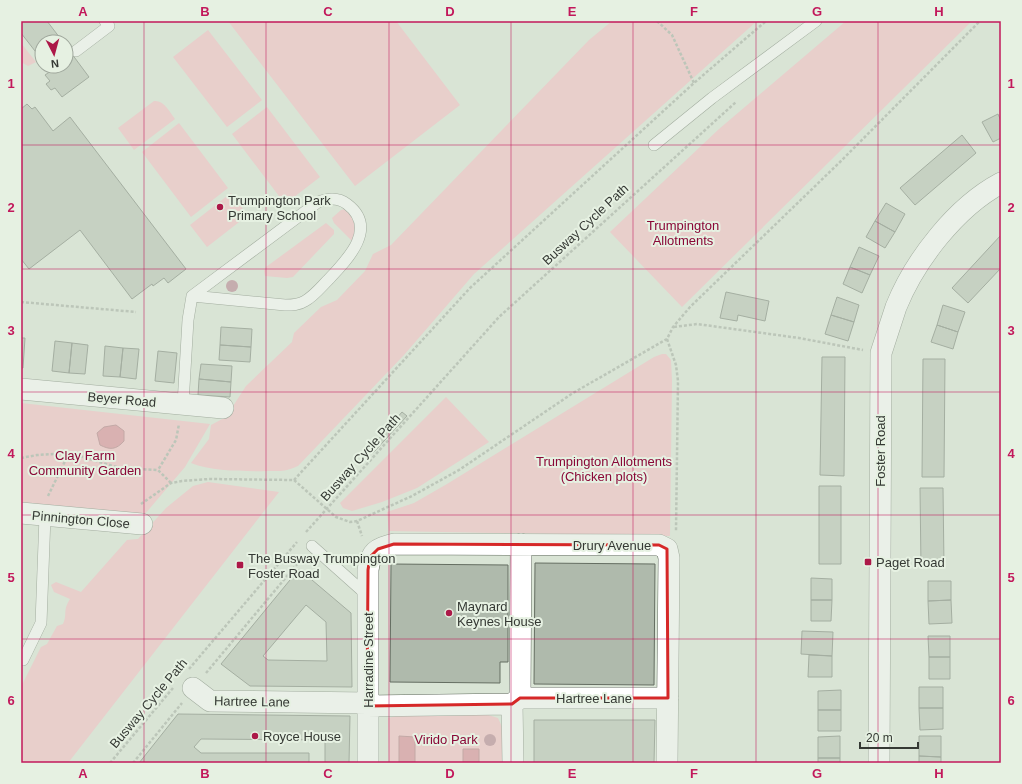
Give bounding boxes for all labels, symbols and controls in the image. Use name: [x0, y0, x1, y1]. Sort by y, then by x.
text: A: [78, 4, 88, 19]
text: B: [200, 4, 210, 19]
text: C: [323, 4, 333, 19]
text: D: [445, 4, 455, 19]
text: E: [568, 4, 577, 19]
text: F: [690, 4, 698, 19]
text: G: [812, 4, 822, 19]
text: H: [934, 4, 944, 19]
north arrow: [34, 34, 74, 74]
text: N: [50, 58, 60, 70]
text: 1: [7, 76, 15, 91]
text: 1: [1007, 76, 1015, 91]
street label: Busway Cycle Path: [539, 181, 631, 268]
place label: Trumpington Park Primary School: [228, 193, 331, 223]
text: 2: [7, 200, 15, 215]
text: 2: [1007, 200, 1015, 215]
marker: Trumpington Park Primary School: [215, 202, 225, 212]
park label: Trumpington Allotments: [647, 218, 719, 248]
text: 3: [7, 323, 15, 338]
text: 3: [1007, 323, 1015, 338]
street label: Beyer Road: [87, 389, 157, 410]
street label: Busway Cycle Path: [317, 411, 403, 504]
street label: Foster Road: [873, 415, 888, 487]
text: 4: [7, 446, 15, 461]
text: 4: [1007, 446, 1015, 461]
park label: Clay Farm Community Garden: [29, 448, 141, 478]
park label: Trumpington Allotments (Chicken plots): [536, 454, 673, 484]
street label: Pinnington Close: [31, 508, 131, 531]
street label: Drury Avenue: [573, 538, 651, 553]
place label: The Busway Trumpington Foster Road: [248, 551, 395, 581]
place label: Paget Road: [876, 555, 945, 570]
marker: Paget Road: [863, 557, 873, 567]
marker: The Busway Trumpington Foster Road: [235, 560, 245, 570]
text: 5: [7, 570, 15, 585]
text: 5: [1007, 570, 1015, 585]
place label: Maynard Keynes House: [457, 599, 542, 629]
marker: Maynard Keynes House: [444, 608, 454, 618]
street label: Harradine Street: [361, 612, 376, 708]
street label: Busway Cycle Path: [107, 656, 190, 751]
street label: Hartree Lane: [556, 691, 632, 706]
text: 6: [7, 693, 15, 708]
street label: Hartree Lane: [214, 693, 290, 710]
text: 6: [1007, 693, 1015, 708]
scale bar: [860, 724, 918, 750]
place label: Royce House: [263, 729, 341, 744]
marker: Royce House: [250, 731, 260, 741]
text: 20 m: [866, 731, 893, 745]
park label: Virido Park: [414, 732, 478, 747]
text: A: [78, 766, 88, 781]
text: B: [200, 766, 210, 781]
text: C: [323, 766, 333, 781]
text: D: [445, 766, 455, 781]
text: E: [568, 766, 577, 781]
text: F: [690, 766, 698, 781]
text: G: [812, 766, 822, 781]
text: H: [934, 766, 944, 781]

